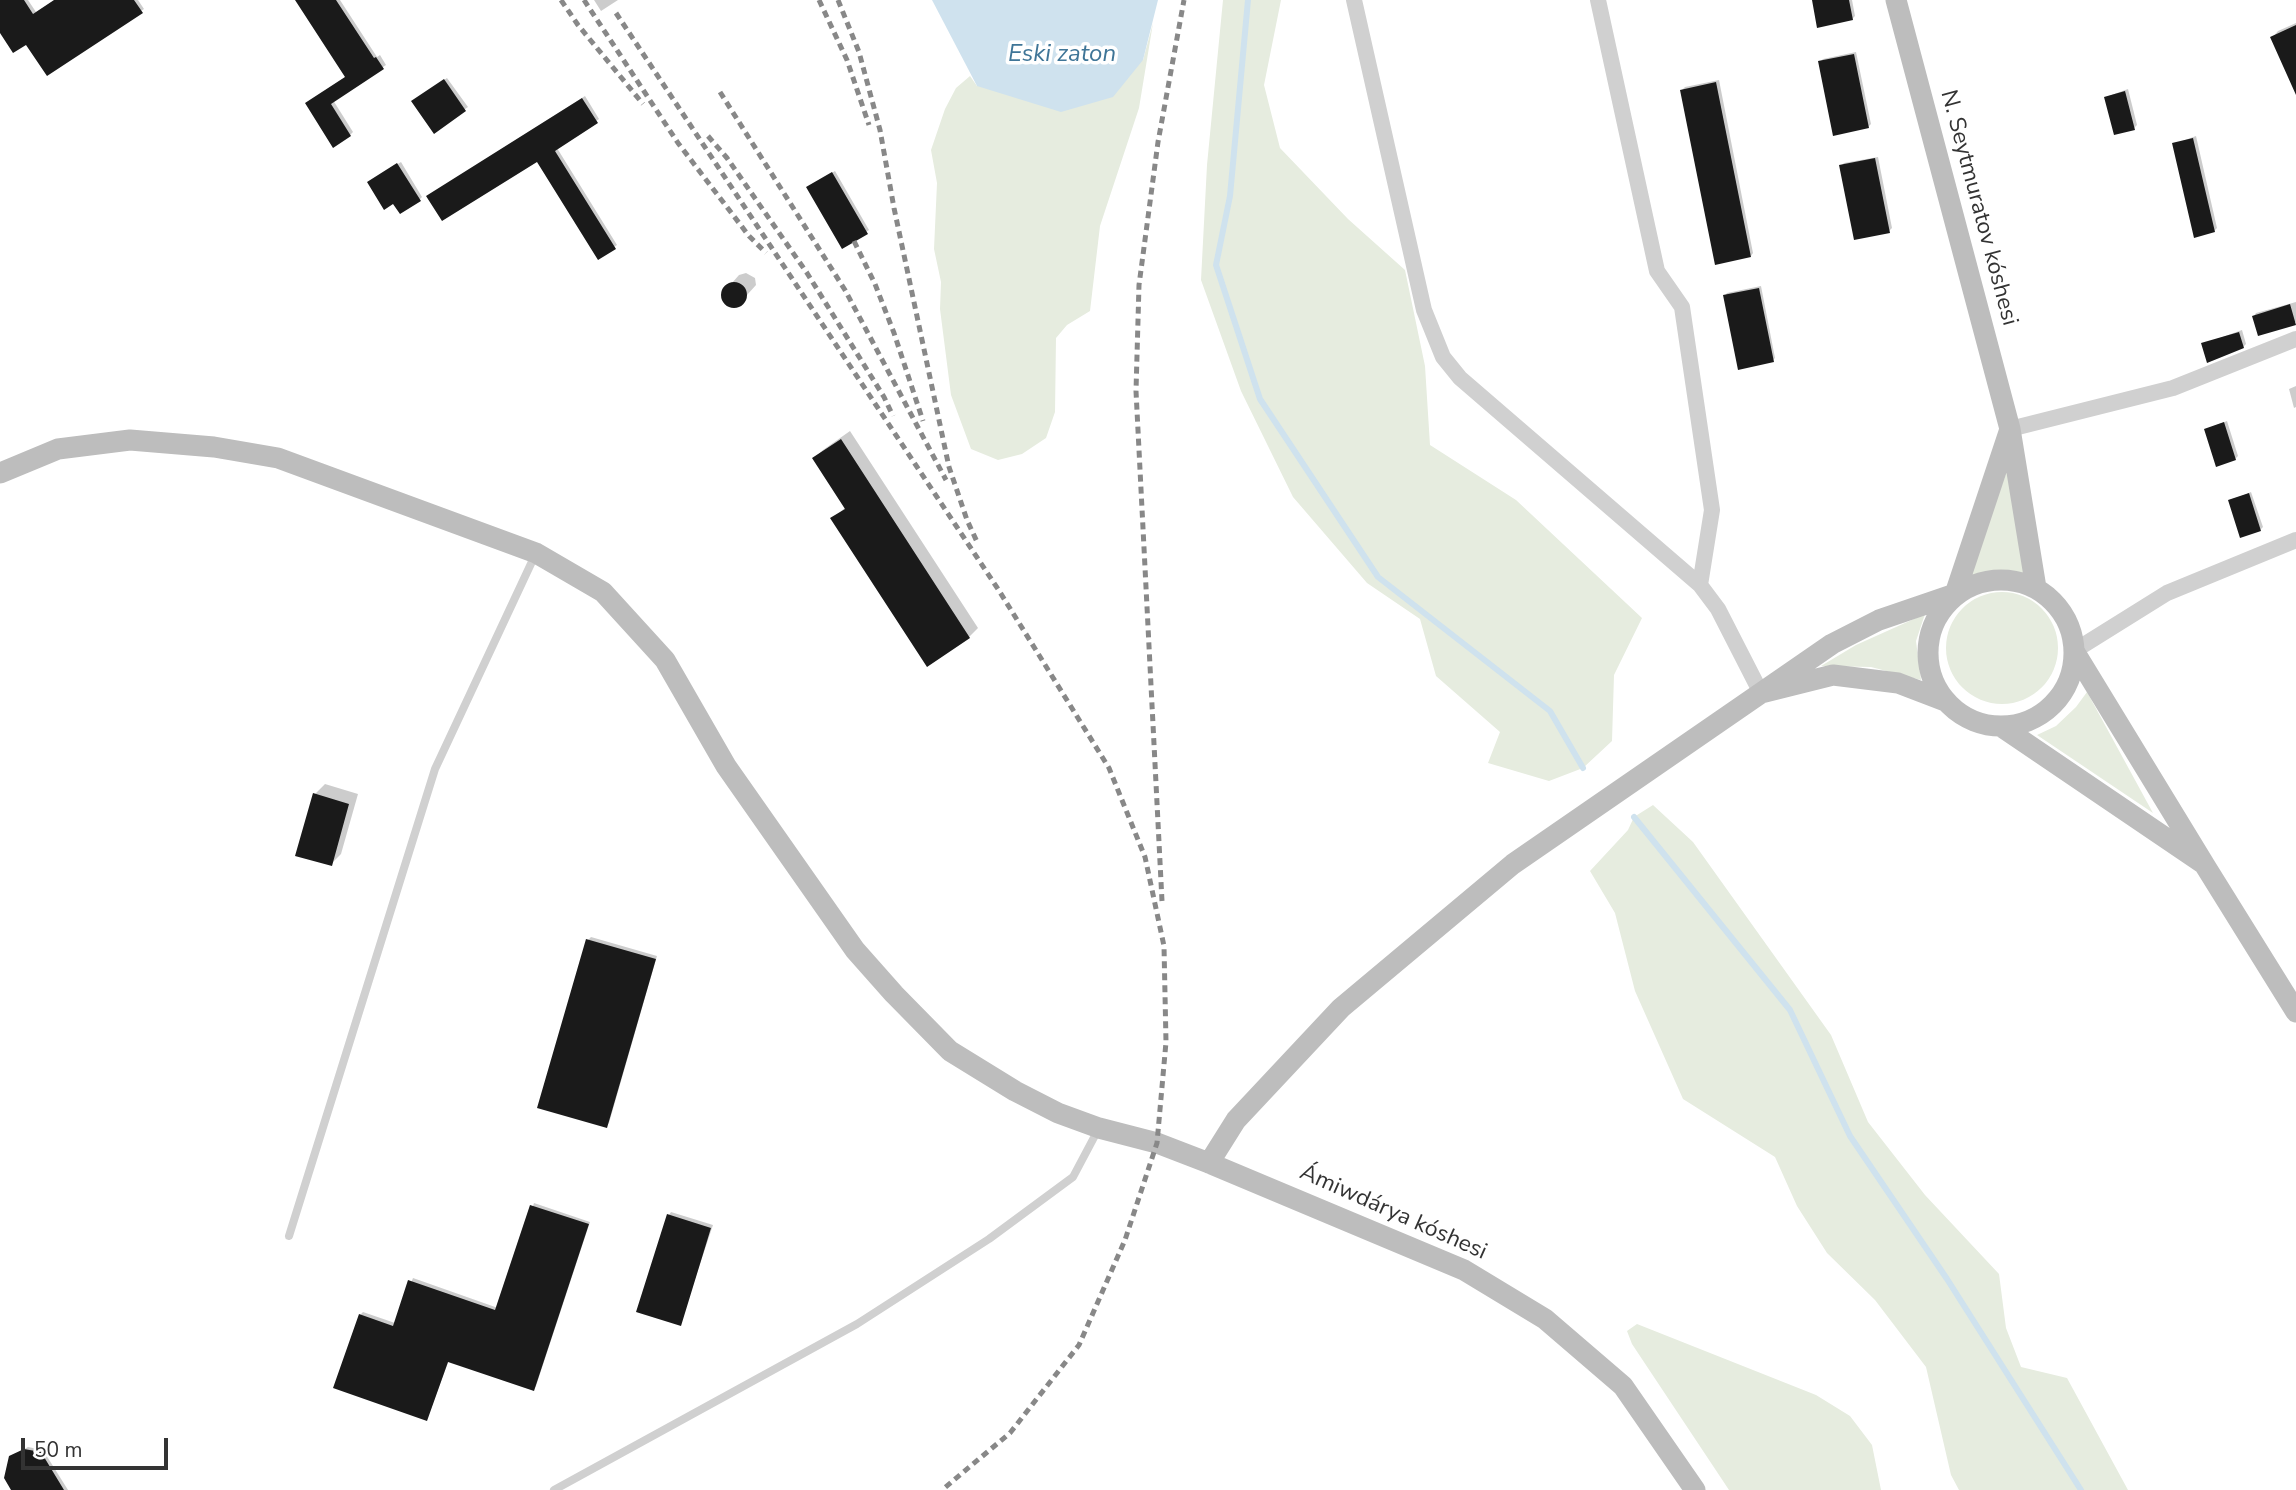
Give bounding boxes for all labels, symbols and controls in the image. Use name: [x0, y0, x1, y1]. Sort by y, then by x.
water label: Eski zaton: [1008, 41, 1116, 69]
street label: N. Seytmuratov kóshesi: [1933, 87, 2023, 329]
street label: Ámiwdárya kóshesi: [1295, 1159, 1491, 1267]
scale bar: [24, 1424, 172, 1468]
text: 50 m: [34, 1436, 83, 1464]

